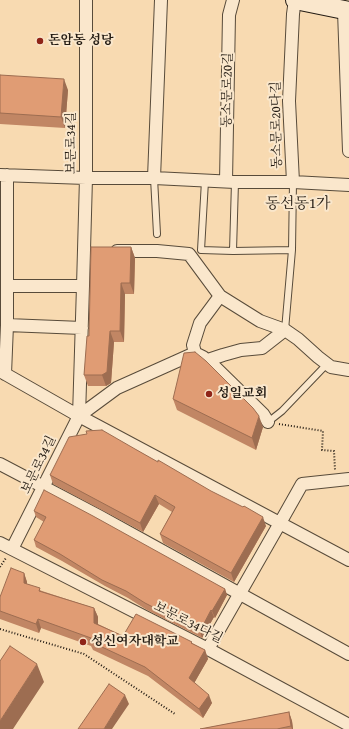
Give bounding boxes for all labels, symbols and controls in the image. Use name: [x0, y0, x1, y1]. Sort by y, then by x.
place label: 돈암동 성당: [48, 33, 114, 49]
marker: 돈암동 성당: [35, 36, 45, 46]
street label: 동소문로20길: [220, 52, 236, 128]
street label: 동소문로20다길: [268, 81, 286, 169]
street label: 보문로34길: [64, 112, 80, 174]
district label: 동선동1가: [265, 195, 331, 213]
place label: 성일교회: [217, 386, 267, 402]
marker: 성일교회: [204, 389, 214, 399]
street label: 보문로34길: [18, 433, 60, 497]
street label: 보문로34다길: [151, 599, 225, 647]
place label: 성신여자대학교: [91, 634, 179, 650]
marker: 성신여자대학교: [78, 637, 88, 647]

